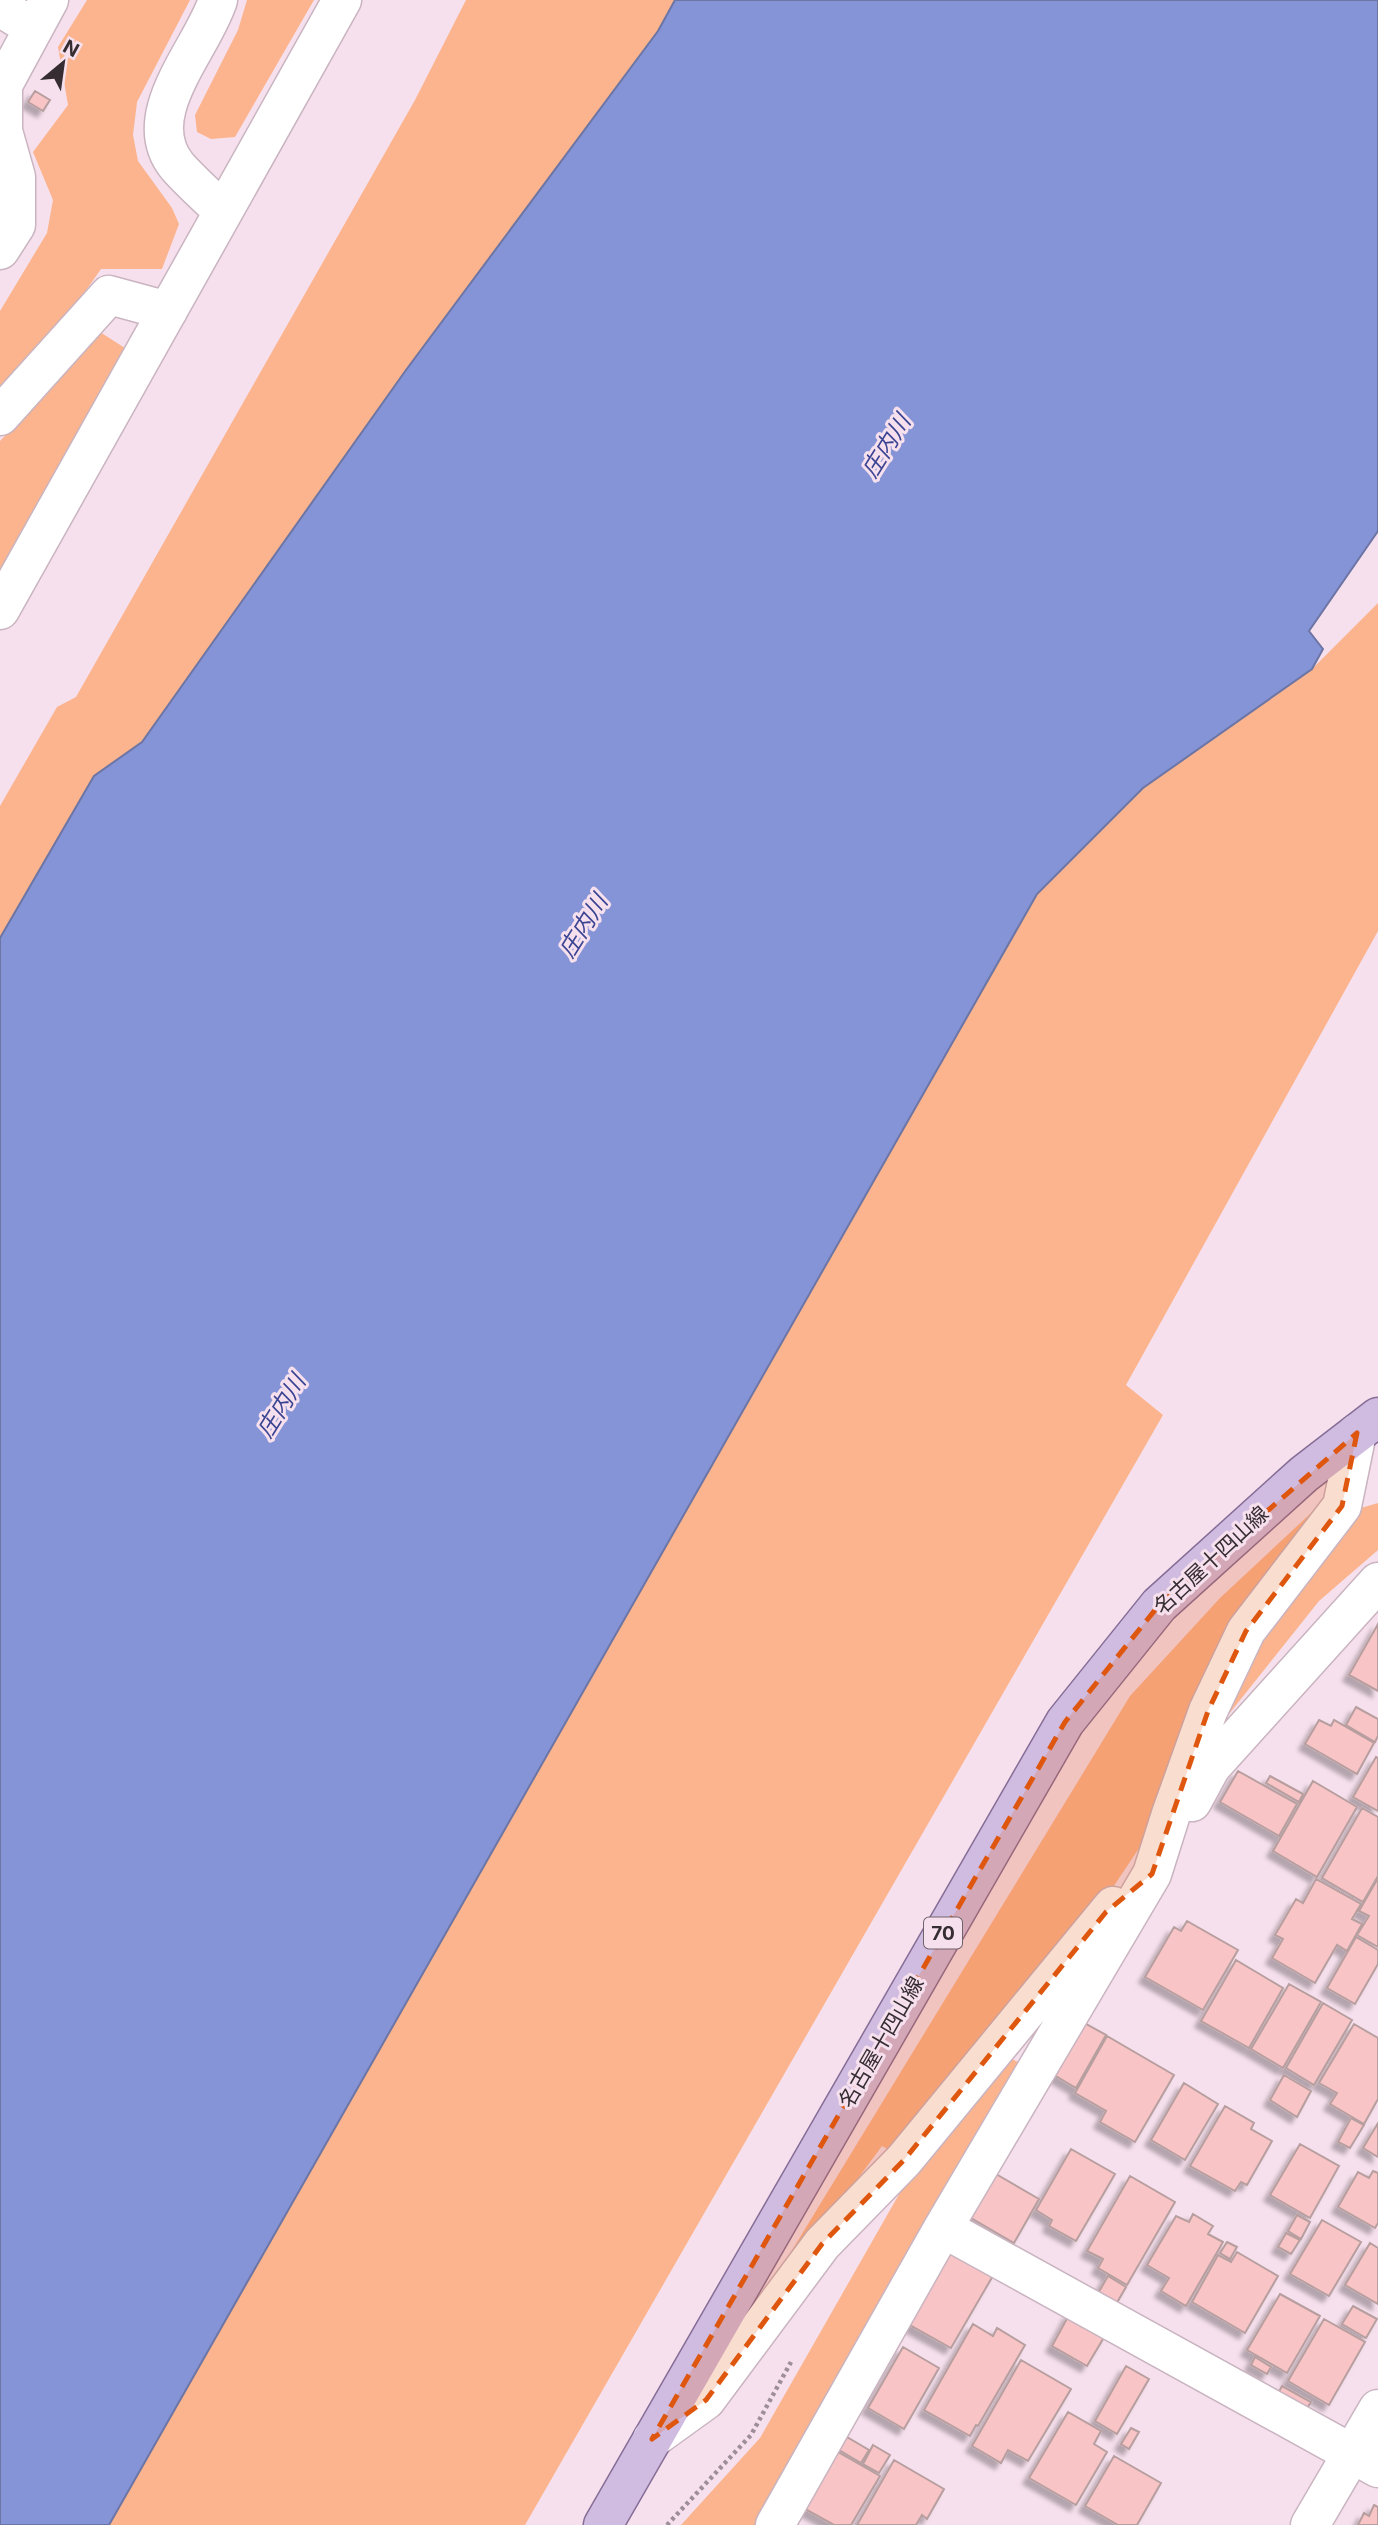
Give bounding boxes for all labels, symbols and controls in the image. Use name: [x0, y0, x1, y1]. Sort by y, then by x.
north arrow: [28, 28, 98, 98]
text: N: [59, 35, 83, 62]
water label: 庄内川: [856, 407, 918, 483]
water label: 庄内川: [553, 887, 615, 963]
water label: 庄内川: [251, 1367, 313, 1443]
street label: 名古屋十四山線: [1149, 1501, 1273, 1619]
road number: 70: [924, 1918, 962, 1949]
street label: 名古屋十四山線: [833, 1972, 929, 2112]

